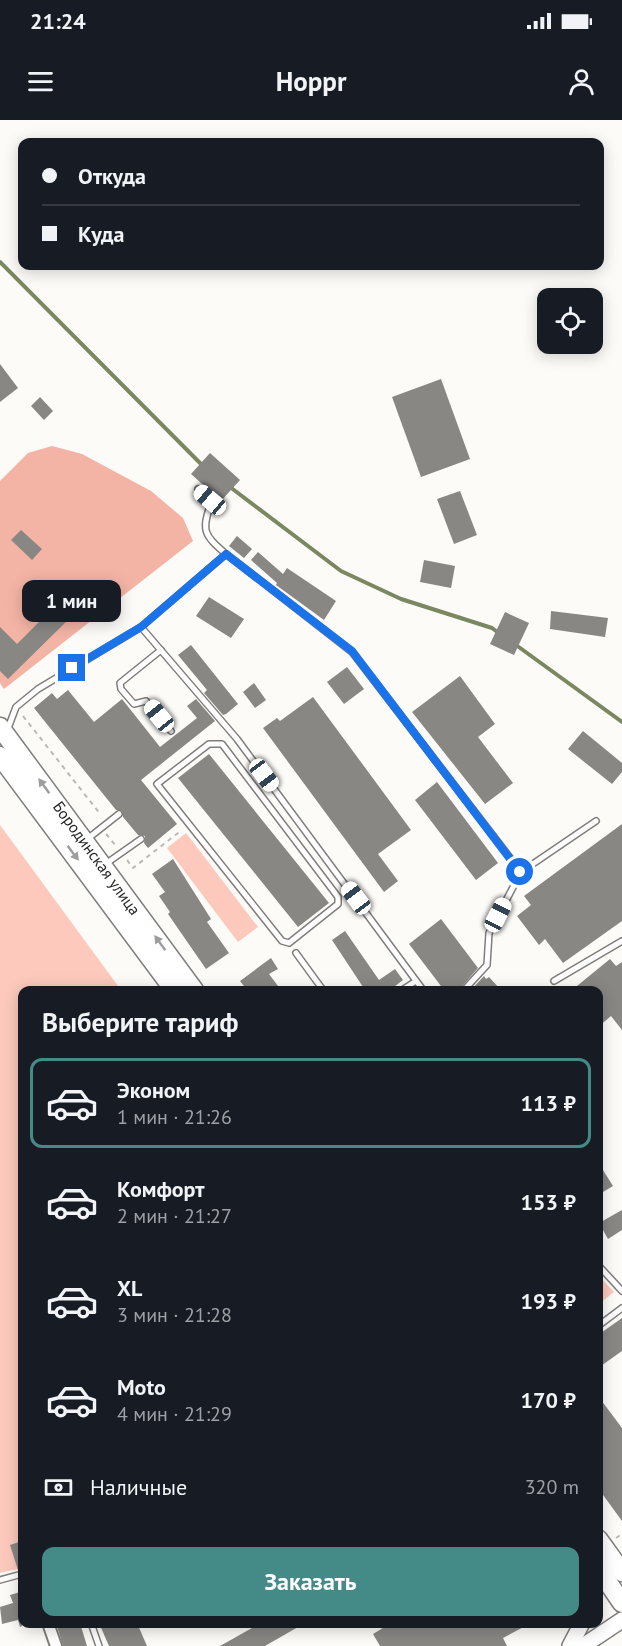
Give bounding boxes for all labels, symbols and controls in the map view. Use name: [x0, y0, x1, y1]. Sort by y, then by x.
text: 21:24: [30, 7, 86, 35]
text: Hoppr: [276, 64, 346, 98]
icon: menu: [24, 65, 57, 98]
icon: person: [565, 65, 598, 98]
text: Откуда: [78, 162, 146, 190]
text: Куда: [78, 220, 125, 248]
map controls: [537, 288, 603, 354]
button: locate: [537, 288, 603, 354]
car: [190, 482, 230, 518]
callout: 1 мин: [22, 581, 122, 623]
text: 1 мин: [46, 588, 97, 614]
route end: [58, 654, 85, 681]
car: [141, 696, 177, 736]
car: [246, 755, 282, 795]
one-way arrow: [38, 779, 50, 795]
street label: Бородинская улица: [49, 797, 145, 919]
one-way arrow: [66, 846, 78, 861]
route start: [506, 858, 533, 885]
car: [338, 878, 374, 918]
car: [482, 895, 514, 935]
one-way arrow: [154, 935, 166, 951]
text: Выберите тариф: [42, 1005, 238, 1039]
icon: car: [45, 1076, 99, 1130]
text: Эконом: [117, 1076, 190, 1104]
text: 113 ₽: [521, 1089, 576, 1117]
text: 1 мин · 21:26: [117, 1104, 232, 1130]
icon: car: [45, 1175, 99, 1229]
text: Комфорт: [117, 1175, 205, 1203]
text: 153 ₽: [521, 1188, 576, 1216]
text: 2 мин · 21:27: [117, 1203, 232, 1229]
icon: car: [45, 1274, 99, 1328]
text: XL: [117, 1274, 142, 1302]
text: 193 ₽: [521, 1287, 576, 1315]
text: 3 мин · 21:28: [117, 1302, 232, 1328]
icon: car: [45, 1373, 99, 1427]
text: Moto: [117, 1373, 166, 1401]
text: 170 ₽: [521, 1386, 576, 1414]
text: 4 мин · 21:29: [117, 1401, 232, 1427]
icon: cash: [42, 1471, 75, 1504]
text: Наличные: [90, 1473, 187, 1501]
text: 320 m: [525, 1474, 579, 1500]
button: Заказать: [42, 1547, 579, 1616]

